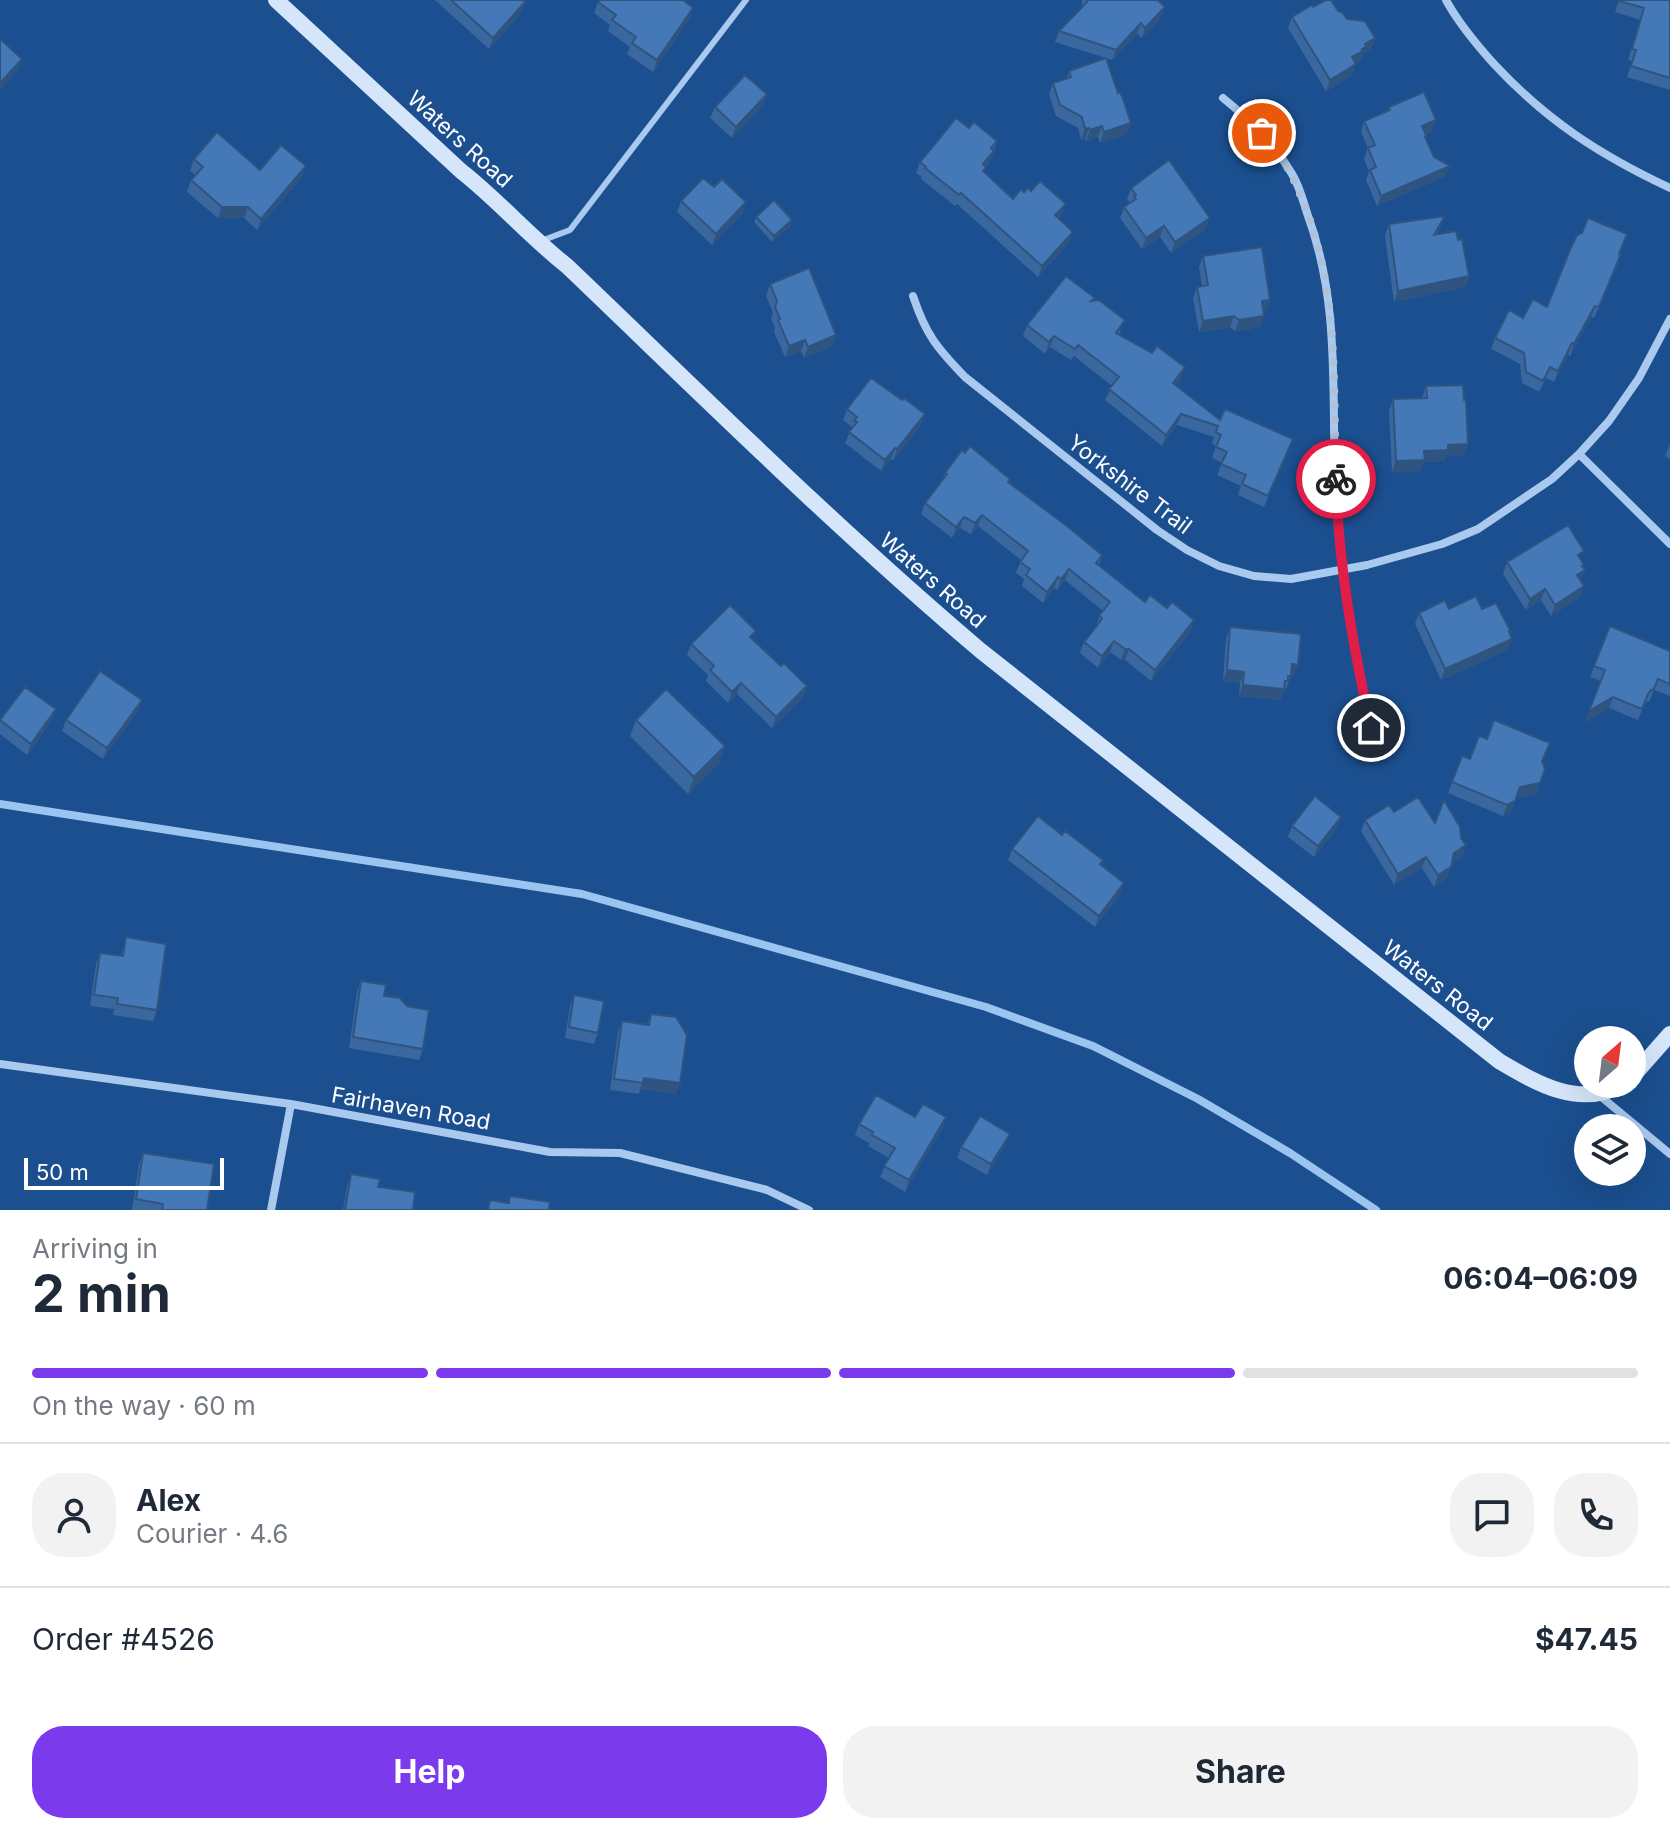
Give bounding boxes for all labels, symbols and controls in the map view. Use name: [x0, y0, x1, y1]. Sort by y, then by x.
street label: Waters Road: [402, 85, 518, 193]
pin: [1228, 99, 1296, 167]
icon: bag: [1240, 111, 1284, 155]
street label: Yorkshire Trail: [1063, 429, 1197, 539]
courier: [1296, 439, 1376, 519]
icon: bike: [1314, 457, 1358, 501]
street label: Waters Road: [875, 527, 991, 633]
pin: [1337, 694, 1405, 762]
icon: home: [1349, 706, 1393, 750]
street label: Waters Road: [1378, 934, 1498, 1036]
north arrow: [1574, 1026, 1646, 1098]
map controls: [1574, 1026, 1646, 1186]
street label: Fairhaven Road: [330, 1081, 492, 1135]
button: layers: [1574, 1114, 1646, 1186]
scale bar: [24, 1154, 224, 1190]
text: 50 m: [36, 1159, 89, 1185]
text: Arriving in: [32, 1233, 158, 1264]
text: 06:04–06:09: [1443, 1260, 1638, 1296]
text: 2 min: [32, 1262, 171, 1325]
text: On the way · 60 m: [32, 1390, 256, 1421]
button: person: [32, 1473, 116, 1557]
button: chat: [1450, 1473, 1534, 1557]
button: phone: [1554, 1473, 1638, 1557]
text: Alex: [136, 1482, 201, 1518]
text: Courier · 4.6: [136, 1518, 288, 1549]
text: Order #4526: [32, 1621, 215, 1657]
text: $47.45: [1535, 1621, 1638, 1657]
button: Help: [32, 1726, 827, 1818]
button: Share: [843, 1726, 1638, 1818]

